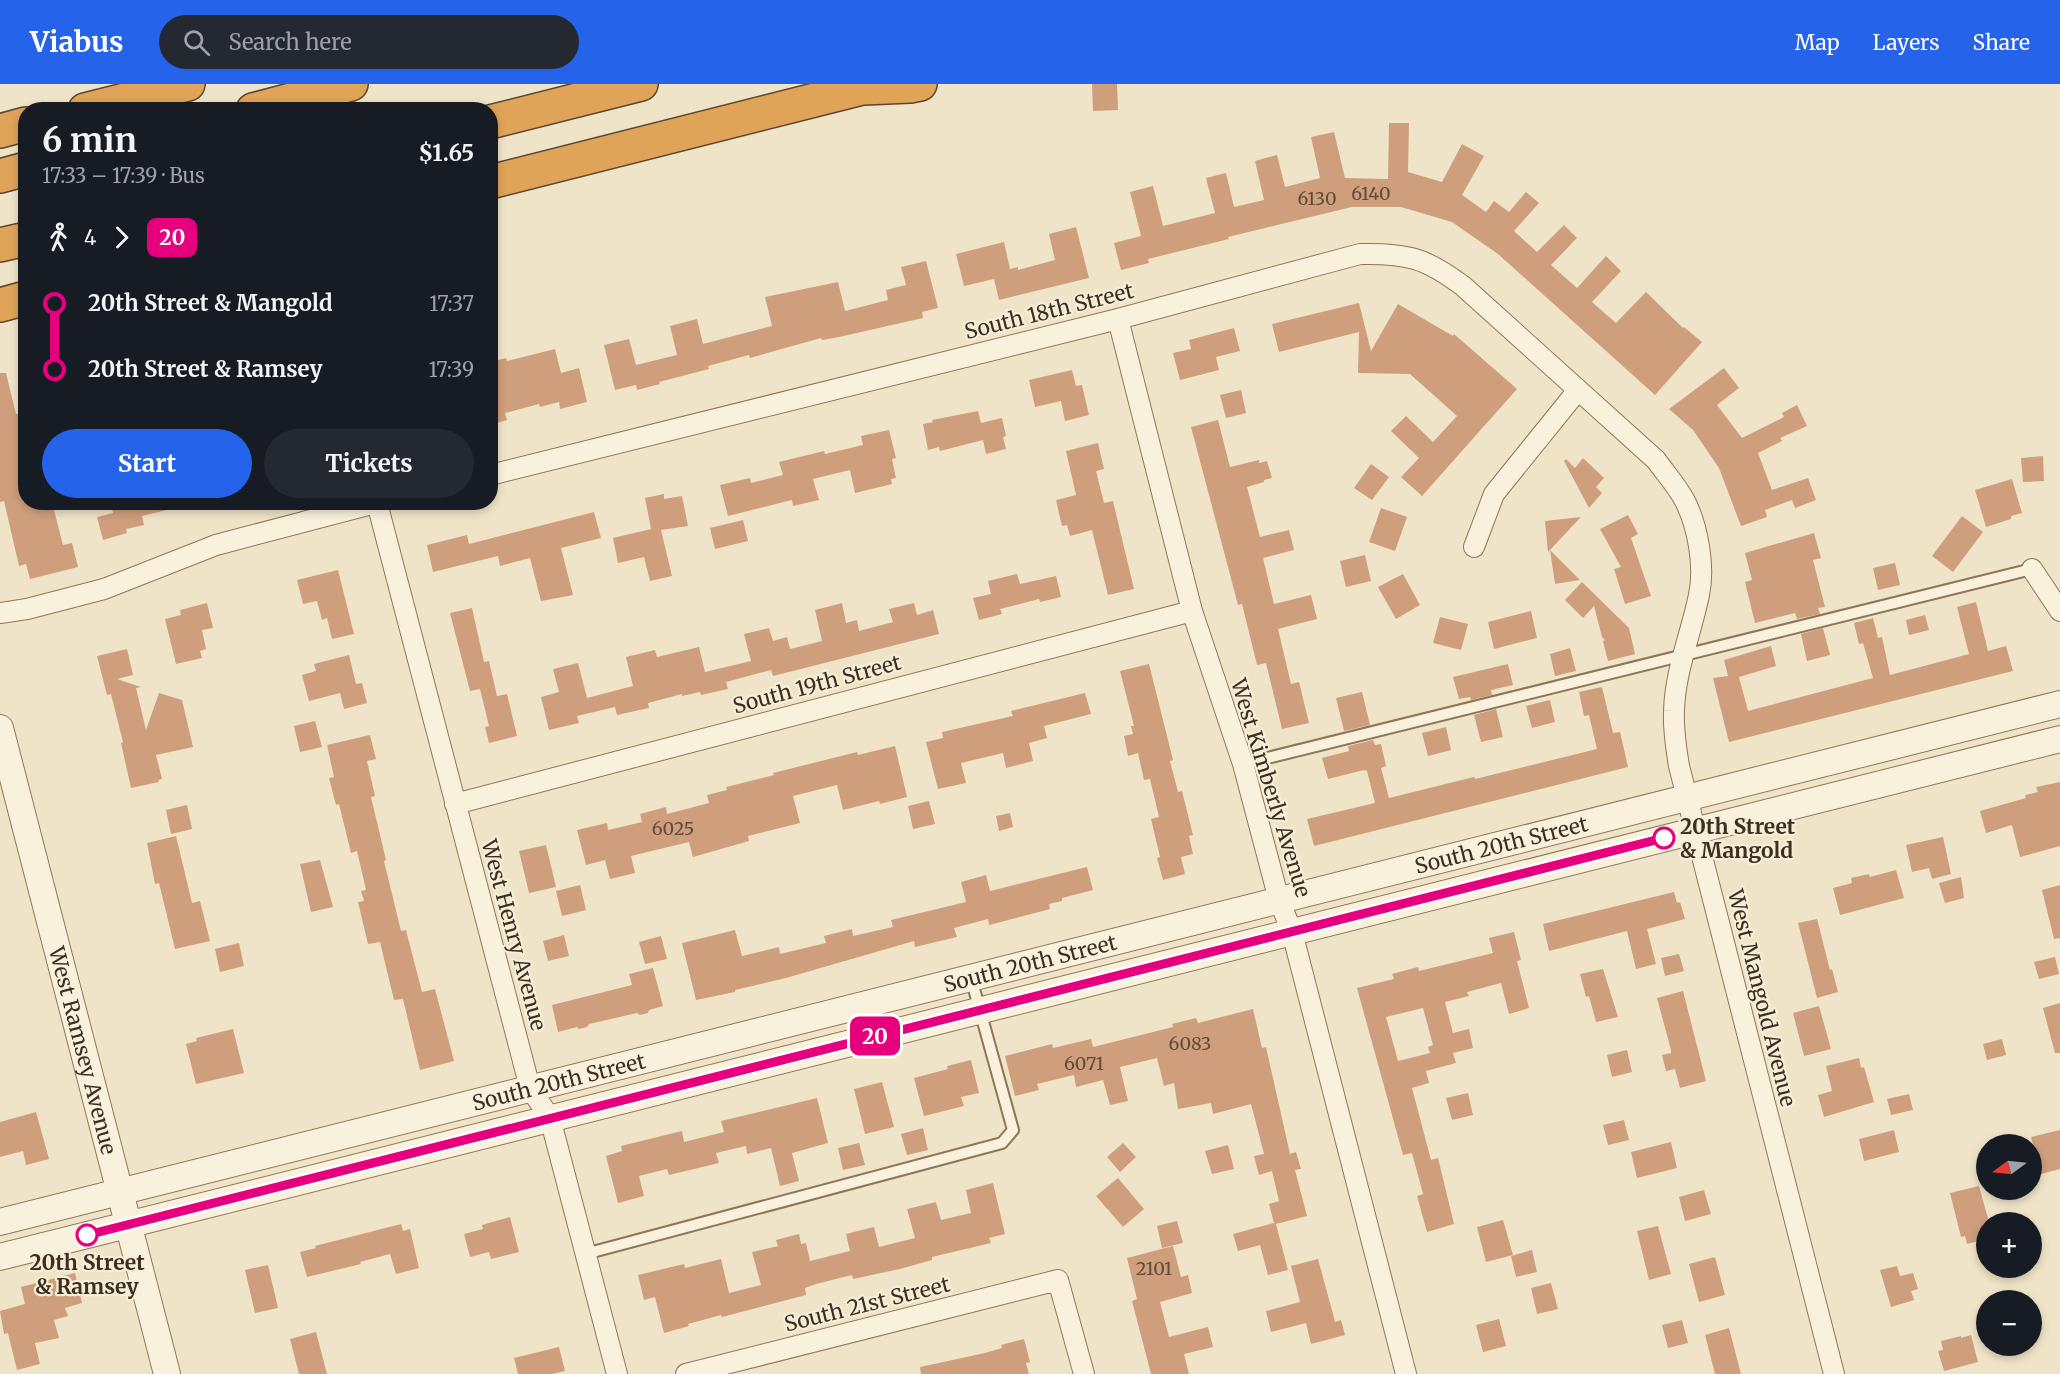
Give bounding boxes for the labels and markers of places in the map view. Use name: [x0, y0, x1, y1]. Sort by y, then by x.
place label: 20th Street & Mangold: [1680, 813, 1796, 864]
marker: 20th Street & Mangold: [1653, 827, 1675, 849]
marker: 20th Street & Ramsey: [76, 1224, 98, 1246]
place label: 20th Street & Ramsey: [29, 1249, 145, 1300]

